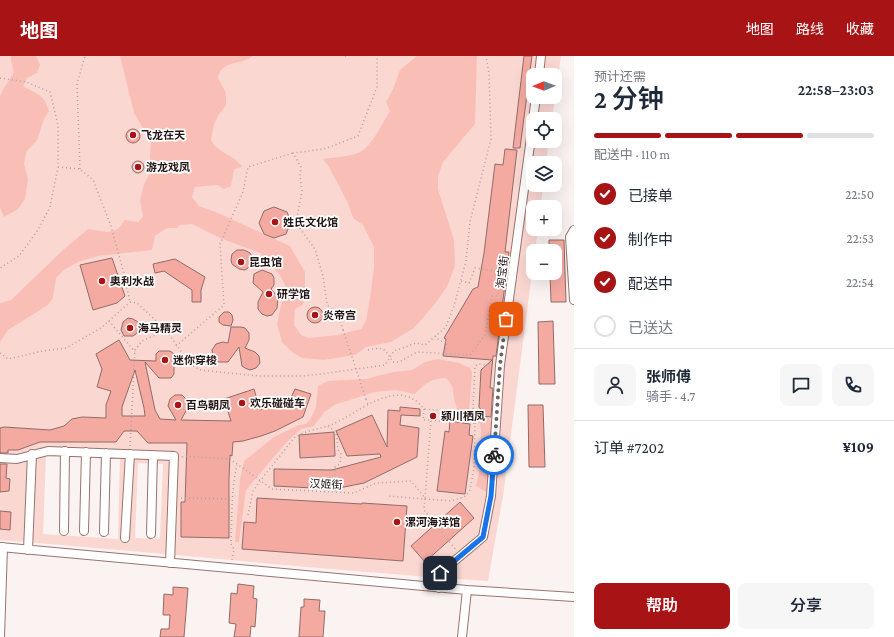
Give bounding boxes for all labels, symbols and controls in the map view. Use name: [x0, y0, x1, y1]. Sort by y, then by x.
text: 地图: [20, 20, 58, 41]
text: 地图: [746, 21, 774, 37]
text: 路线: [796, 21, 824, 37]
text: 收藏: [846, 21, 874, 37]
north arrow: [526, 68, 562, 104]
map controls: [526, 68, 562, 280]
text: 预计还需: [594, 69, 646, 84]
text: 22:58–23:03: [798, 82, 874, 98]
text: 2 分钟: [594, 85, 664, 114]
button: locate: [526, 112, 562, 148]
place label: 飞龙在天: [141, 129, 185, 141]
marker: 飞龙在天: [128, 130, 138, 140]
text: 配送中 · 110 m: [594, 147, 670, 162]
button: layers: [526, 156, 562, 192]
place label: 游龙戏凤: [146, 161, 190, 173]
marker: 游龙戏凤: [133, 162, 143, 172]
icon: check: [594, 183, 616, 205]
text: 22:50: [845, 187, 874, 202]
text: 已接单: [628, 188, 673, 204]
button: +: [526, 200, 562, 236]
place label: 姓氏文化馆: [283, 216, 338, 228]
marker: 姓氏文化馆: [270, 217, 280, 227]
icon: check: [594, 227, 616, 249]
text: 22:53: [847, 231, 874, 246]
text: 制作中: [628, 232, 673, 248]
button: −: [526, 244, 562, 280]
street label: 淘宝街: [494, 255, 510, 289]
place label: 昆虫馆: [249, 256, 282, 268]
marker: 昆虫馆: [236, 257, 246, 267]
icon: check: [594, 271, 616, 293]
place label: 奥利水战: [110, 275, 154, 287]
text: 22:54: [846, 275, 874, 290]
marker: 奥利水战: [97, 276, 107, 286]
text: 配送中: [628, 276, 673, 292]
place label: 研学馆: [277, 288, 310, 300]
marker: 研学馆: [264, 289, 274, 299]
pin: [489, 302, 523, 336]
icon: bag: [495, 308, 517, 330]
place label: 炎帝宫: [323, 309, 356, 321]
marker: 炎帝宫: [310, 310, 320, 320]
text: 已送达: [628, 320, 673, 336]
place label: 海马精灵: [138, 322, 182, 334]
marker: 海马精灵: [125, 323, 135, 333]
place label: 迷你穿梭: [173, 354, 217, 366]
marker: 迷你穿梭: [160, 355, 170, 365]
button: person: [594, 364, 636, 406]
button: chat: [780, 364, 822, 406]
button: phone: [832, 364, 874, 406]
text: 张师傅: [646, 369, 691, 385]
text: 骑手 · 4.7: [646, 389, 695, 404]
place label: 欢乐碰碰车: [250, 397, 305, 409]
marker: 欢乐碰碰车: [237, 398, 247, 408]
place label: 百鸟朝凤: [186, 399, 230, 411]
marker: 百鸟朝凤: [173, 400, 183, 410]
place label: 颍川栖凤: [441, 410, 485, 422]
marker: 颍川栖凤: [428, 411, 438, 421]
courier: [474, 435, 514, 475]
text: ¥109: [843, 439, 874, 455]
text: 订单 #7202: [594, 440, 664, 456]
icon: bike: [483, 444, 505, 466]
street label: 汉姬街: [309, 477, 343, 491]
place label: 漯河海洋馆: [405, 516, 460, 528]
marker: 漯河海洋馆: [392, 517, 402, 527]
pin: [423, 556, 457, 590]
icon: home: [429, 562, 451, 584]
button: 帮助: [594, 583, 730, 629]
button: 分享: [738, 583, 874, 629]

